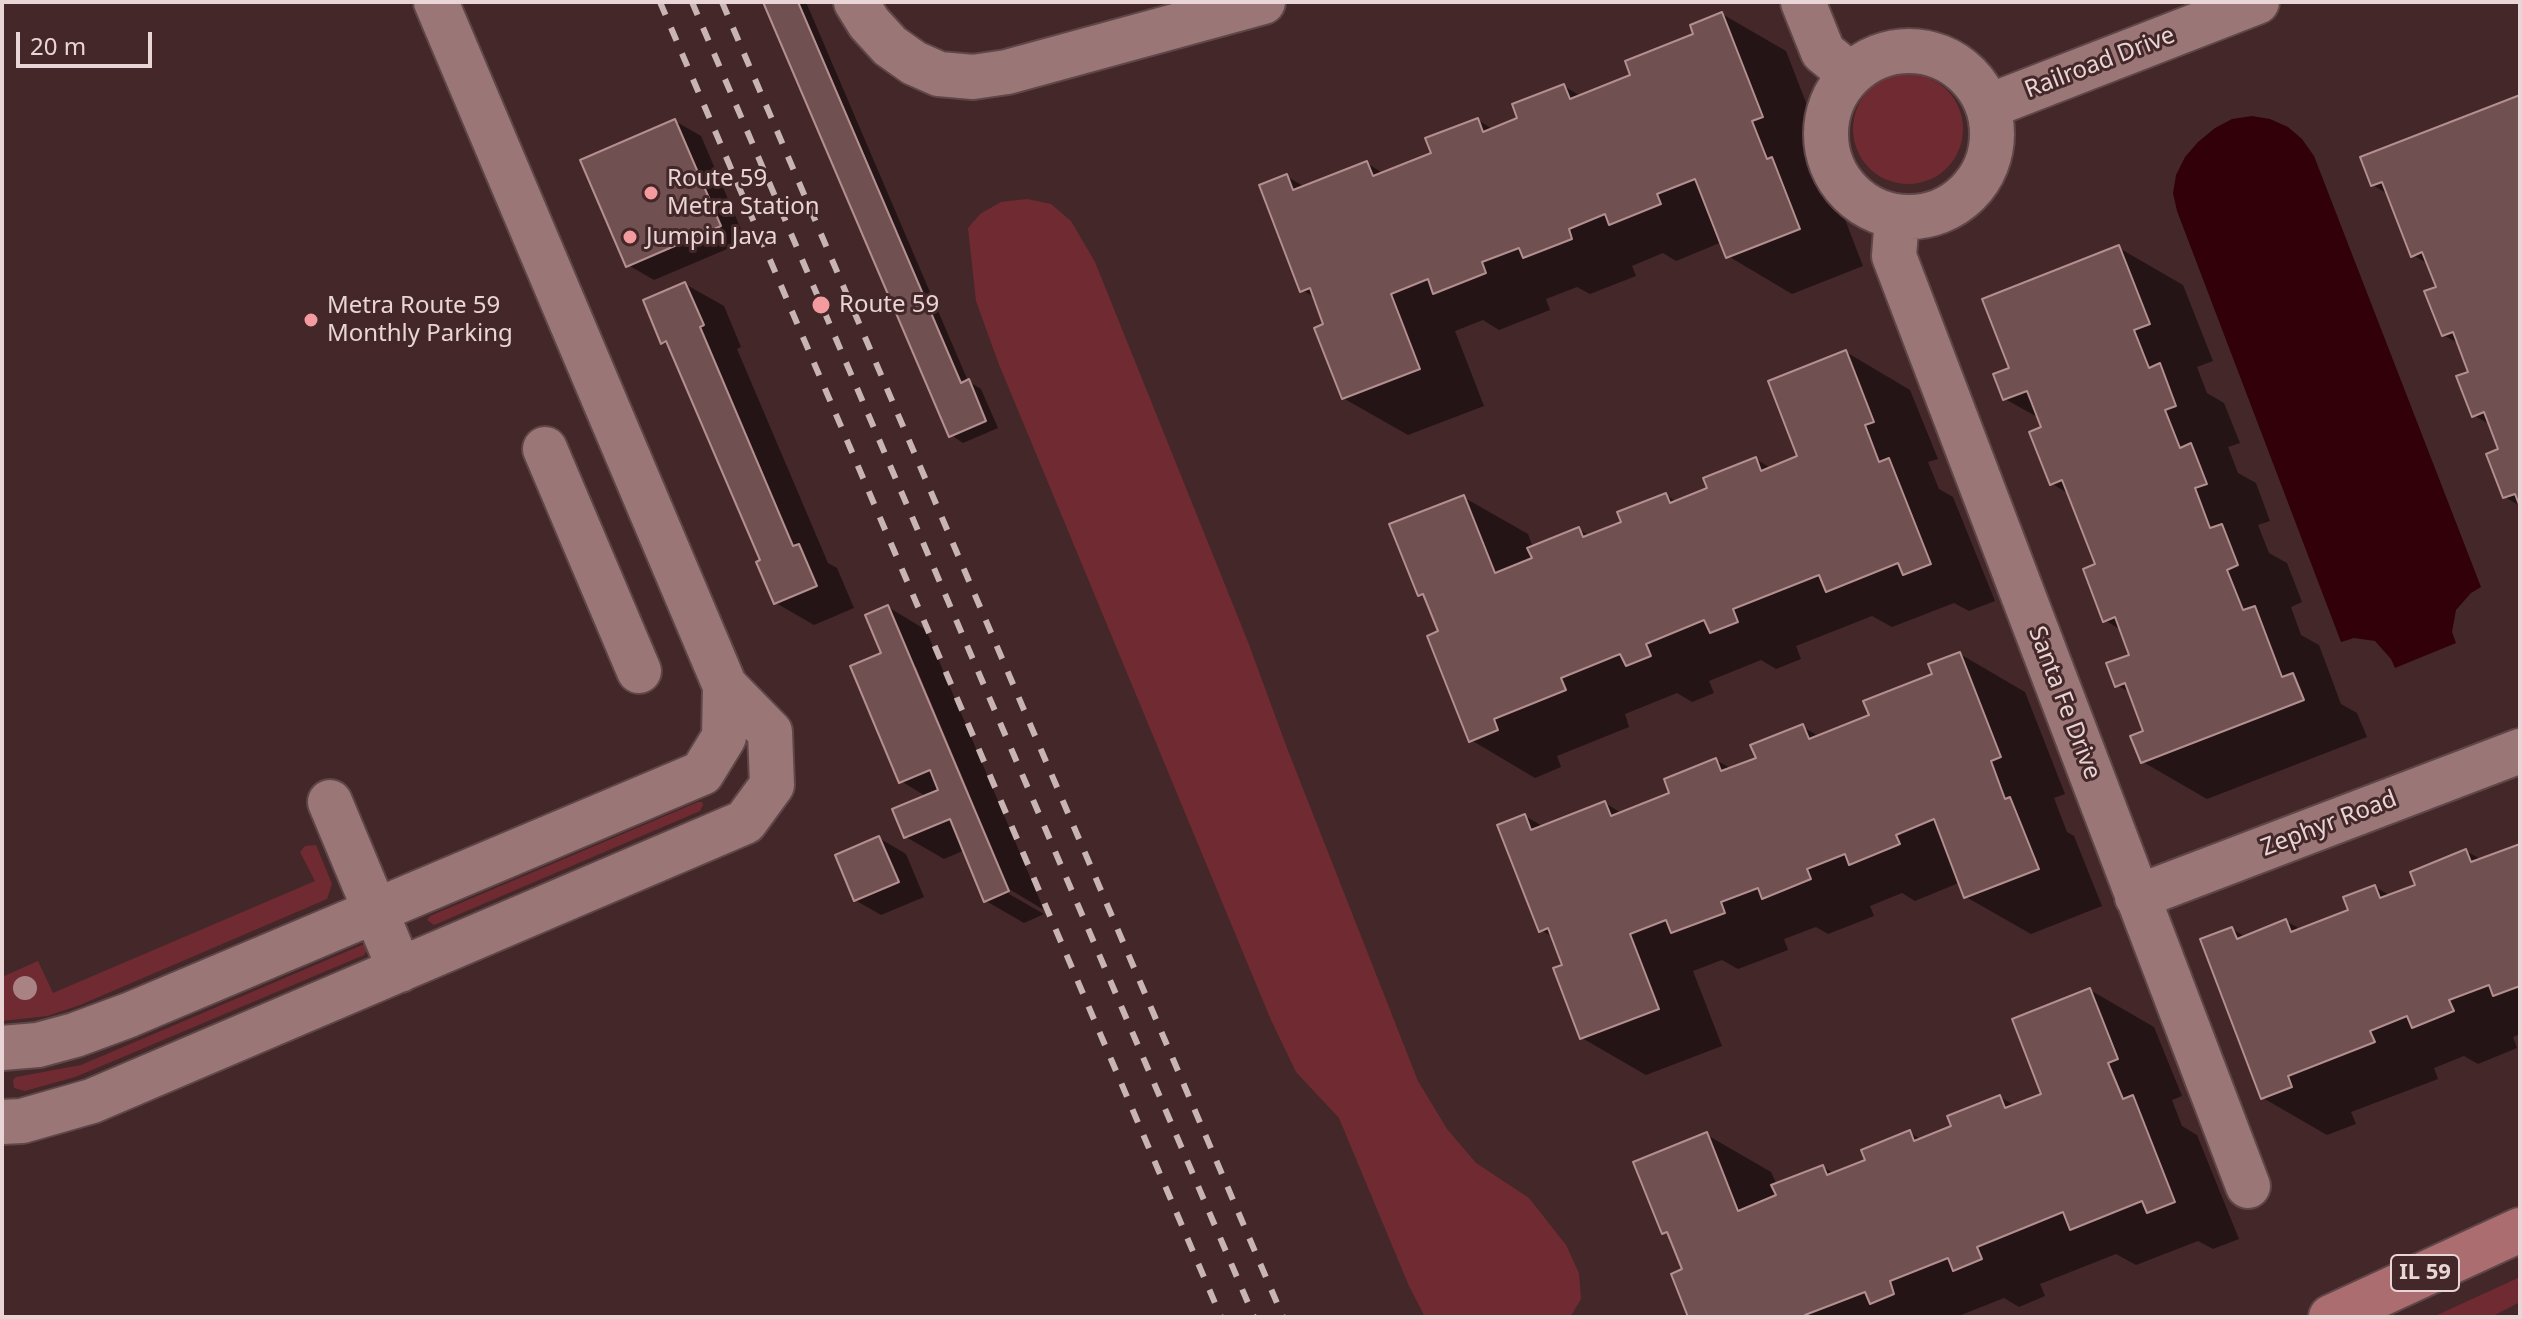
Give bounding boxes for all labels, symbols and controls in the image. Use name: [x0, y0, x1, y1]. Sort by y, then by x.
scale bar: [20, 16, 156, 66]
street label: Railroad Drive: [2021, 21, 2179, 105]
text: 20 m: [30, 29, 86, 62]
place label: Route 59 Metra Station: [667, 165, 820, 221]
marker: Route 59 Metra Station: [642, 184, 660, 202]
place label: Jumpin Java: [646, 223, 778, 251]
marker: Jumpin Java: [621, 228, 639, 246]
place label: Route 59: [839, 291, 939, 319]
place label: Metra Route 59 Monthly Parking: [327, 292, 513, 348]
marker: Route 59: [810, 294, 832, 316]
marker: Metra Route 59 Monthly Parking: [302, 311, 320, 329]
street label: Santa Fe Drive: [2022, 622, 2106, 784]
street label: Zephyr Road: [2257, 785, 2401, 863]
road number: IL 59: [2391, 1255, 2459, 1291]

